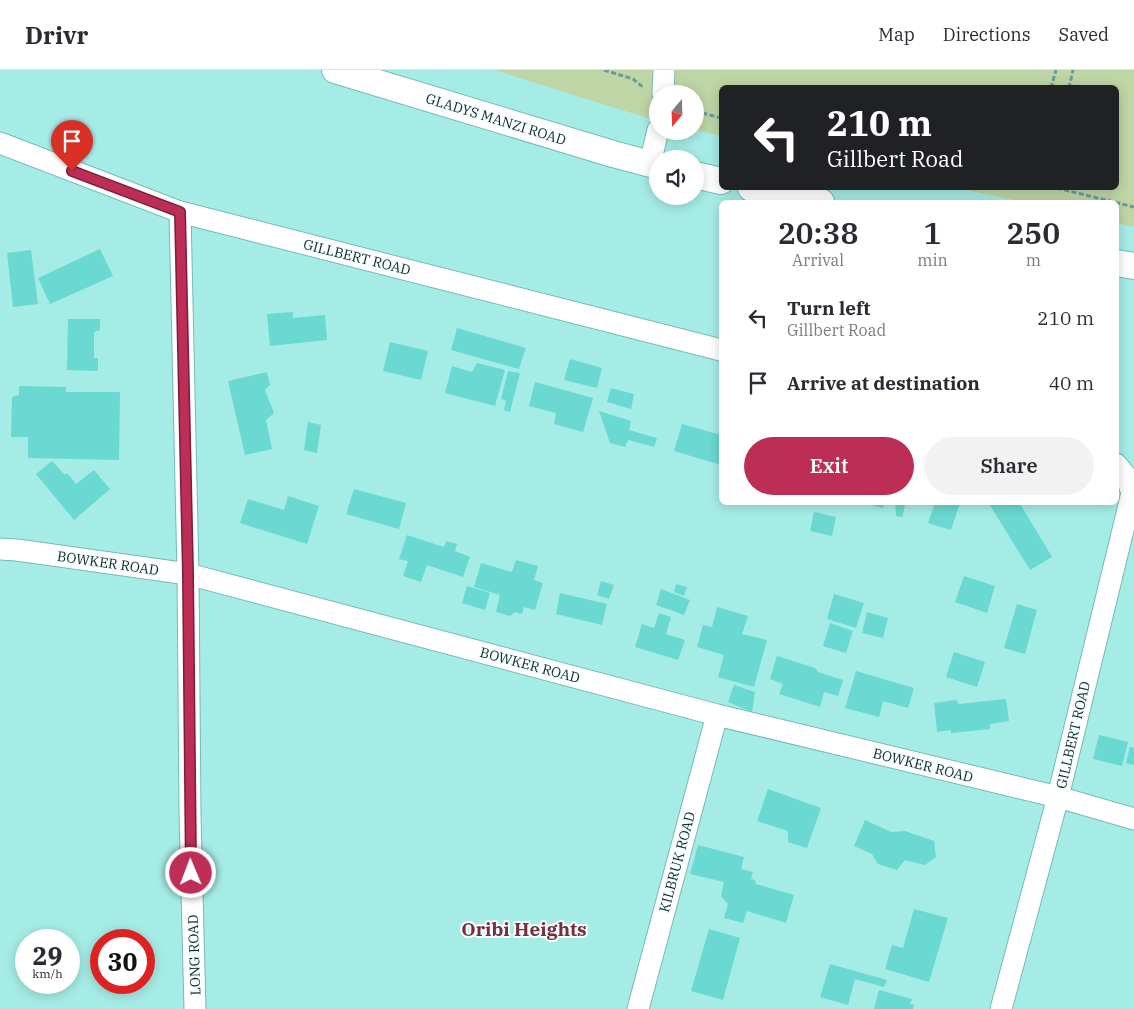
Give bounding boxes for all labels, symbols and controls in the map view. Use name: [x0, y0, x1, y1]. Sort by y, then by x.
text: Drivr: [25, 19, 88, 51]
text: Map: [878, 23, 915, 46]
text: Directions: [943, 23, 1031, 46]
text: Saved: [1059, 23, 1109, 46]
north arrow: [649, 85, 704, 140]
map controls: [649, 85, 704, 205]
street label: GLADYS MANZI ROAD: [424, 89, 568, 149]
text: 210 m: [827, 100, 932, 146]
icon: left: [744, 105, 809, 170]
pin: [51, 120, 93, 171]
icon: arrive: [58, 127, 86, 155]
text: Gillbert Road: [827, 144, 963, 173]
button: sound: [649, 150, 704, 205]
text: 20:38: [778, 213, 859, 252]
text: 1: [923, 213, 941, 252]
text: 250: [1006, 213, 1060, 252]
street label: GILLBERT ROAD: [302, 235, 413, 279]
text: Arrival: [792, 250, 844, 270]
text: min: [917, 250, 948, 270]
text: m: [1026, 250, 1041, 270]
text: Turn left: [787, 296, 870, 320]
icon: left: [744, 304, 772, 332]
text: 210 m: [1037, 306, 1094, 330]
text: Gillbert Road: [787, 320, 886, 340]
icon: arrive: [744, 369, 772, 397]
text: Arrive at destination: [787, 371, 980, 395]
text: 40 m: [1049, 371, 1094, 395]
button: Exit: [744, 437, 914, 495]
button: Share: [924, 437, 1094, 495]
street label: BOWKER ROAD: [56, 547, 160, 579]
street label: BOWKER ROAD: [478, 643, 582, 687]
street label: GILLBERT ROAD: [1052, 679, 1094, 791]
street label: BOWKER ROAD: [871, 744, 975, 786]
street label: KILBRUK ROAD: [655, 810, 699, 914]
position arrow: [164, 846, 216, 898]
street label: LONG ROAD: [184, 914, 204, 996]
district label: Oribi Heights: [461, 917, 587, 941]
speed limit sign: 30: [90, 929, 155, 994]
text: 29: [32, 939, 63, 972]
text: km/h: [32, 966, 63, 981]

